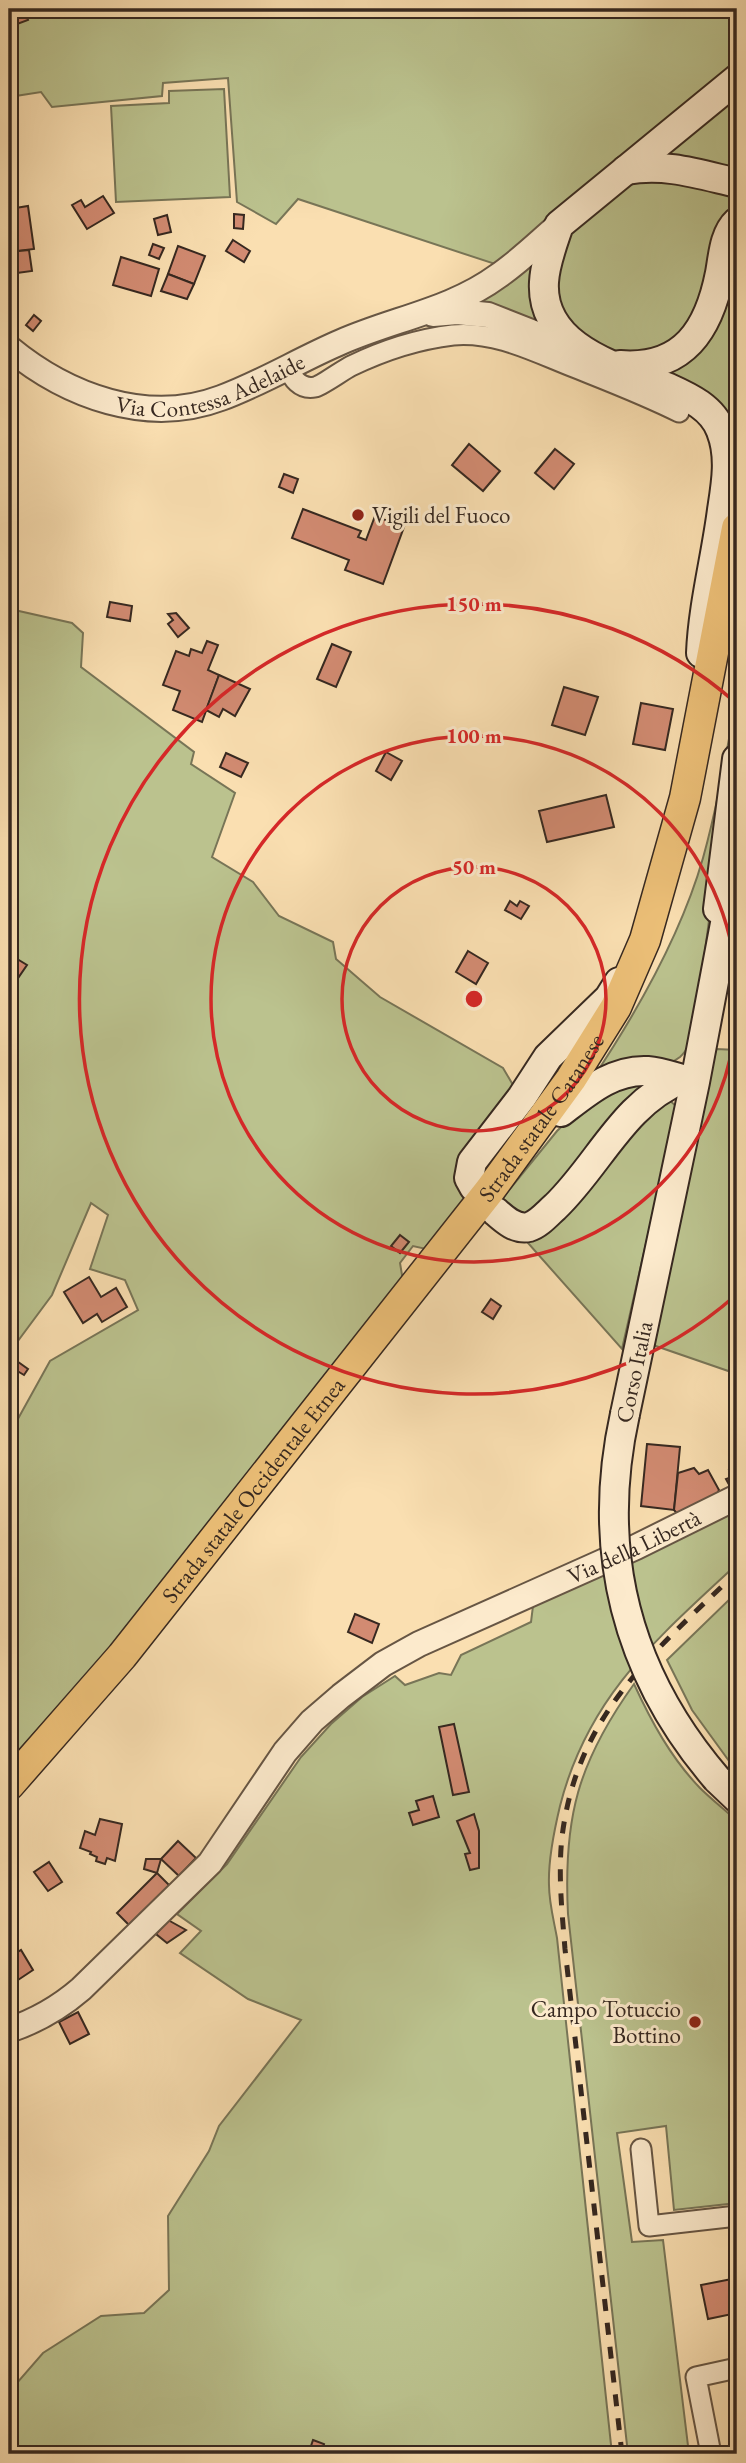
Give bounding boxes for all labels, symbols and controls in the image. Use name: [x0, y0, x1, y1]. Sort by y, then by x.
street label: Via Contessa Adelaide: [113, 347, 310, 424]
place label: Vigili del Fuoco: [372, 500, 510, 530]
marker: Vigili del Fuoco: [350, 507, 366, 523]
text: 150 m: [446, 590, 502, 617]
text: 100 m: [446, 722, 502, 749]
text: 50 m: [452, 853, 496, 880]
centre of rings: [462, 987, 486, 1011]
street label: Strada statale Catanese: [471, 1028, 611, 1208]
street label: Corso Italia: [609, 1318, 660, 1426]
street label: Strada statale Occidentale Etnea: [155, 1370, 352, 1609]
street label: Via della Libertà: [563, 1502, 706, 1591]
place label: Campo Totuccio Bottino: [531, 1994, 681, 2050]
marker: Campo Totuccio Bottino: [687, 2014, 703, 2030]

